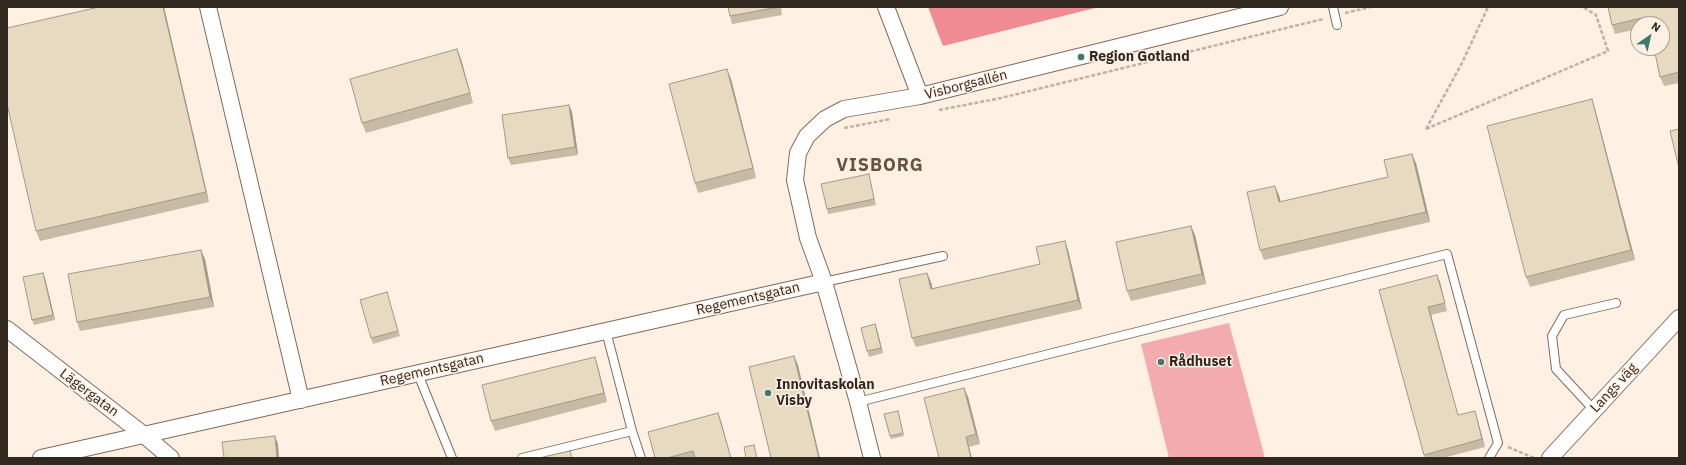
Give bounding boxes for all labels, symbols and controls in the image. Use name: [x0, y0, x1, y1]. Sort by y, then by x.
north arrow: [1630, 16, 1670, 56]
text: N: [1649, 19, 1663, 35]
place label: Region Gotland: [1089, 49, 1190, 65]
marker: Region Gotland: [1076, 52, 1086, 62]
street label: Visborgsallén: [923, 67, 1009, 103]
district label: VISBORG: [836, 155, 924, 177]
street label: Regementsgatan: [694, 279, 802, 319]
street label: Regementsgatan: [378, 350, 486, 390]
place label: Rådhuset: [1169, 354, 1232, 370]
marker: Rådhuset: [1156, 357, 1166, 367]
street label: Langs väg: [1587, 360, 1641, 416]
street label: Lägergatan: [56, 365, 122, 421]
place label: Innovitaskolan Visby: [776, 377, 875, 410]
marker: Innovitaskolan Visby: [763, 388, 773, 398]

